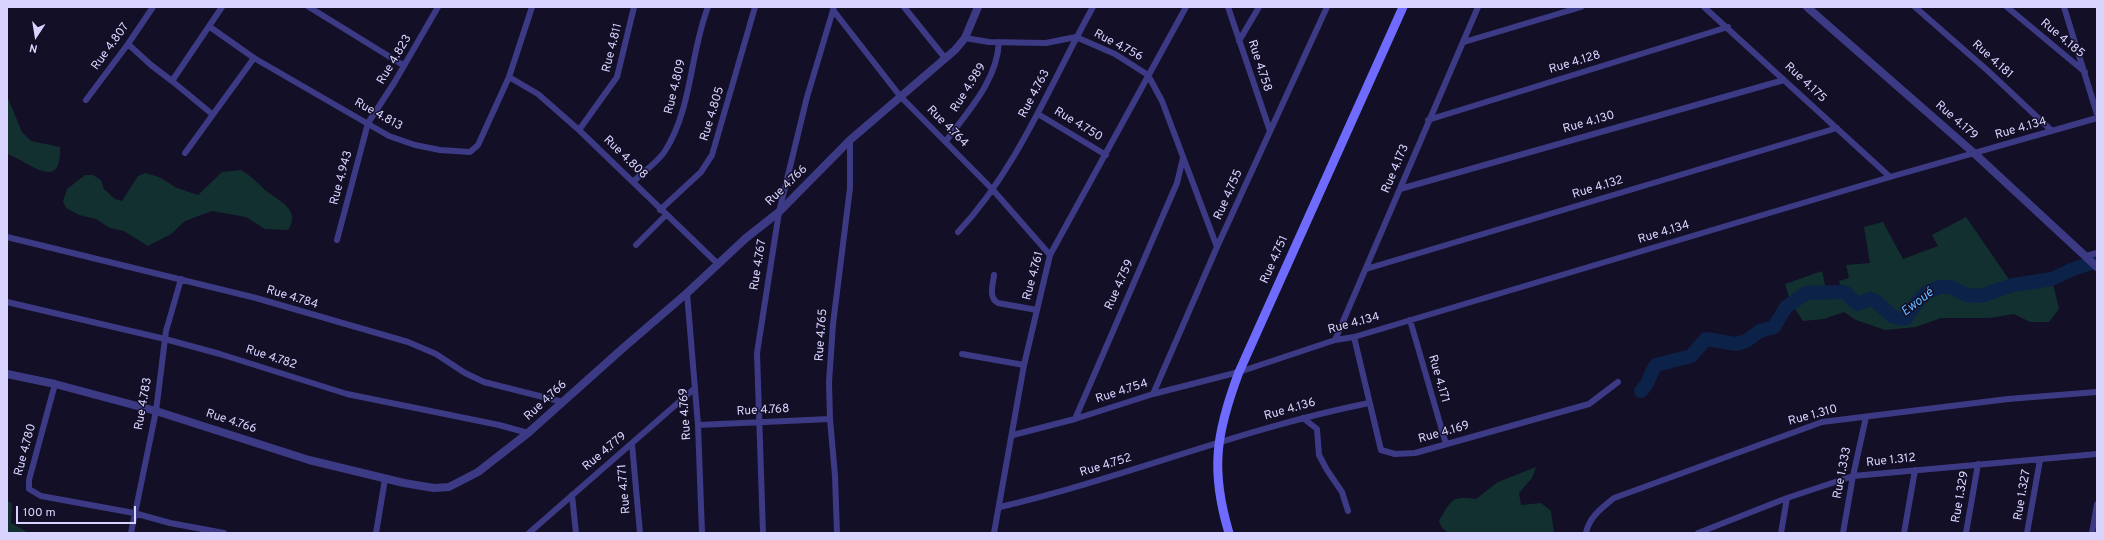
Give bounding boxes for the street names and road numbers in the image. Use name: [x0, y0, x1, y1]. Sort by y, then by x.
street label: Rue 4.185: [2037, 16, 2087, 62]
street label: Rue 4.807: [89, 21, 133, 73]
street label: Rue 4.811: [600, 22, 626, 74]
street label: Rue 4.756: [1091, 27, 1145, 65]
street label: Rue 4.823: [375, 32, 415, 88]
street label: Rue 4.758: [1244, 38, 1274, 94]
street label: Rue 4.181: [1969, 38, 2015, 82]
street label: Rue 4.128: [1548, 48, 1602, 78]
street label: Rue 4.809: [662, 58, 690, 116]
street label: Rue 4.175: [1781, 60, 1829, 106]
street label: Rue 4.989: [948, 61, 990, 115]
street label: Rue 4.763: [1016, 67, 1054, 121]
street label: Rue 4.805: [698, 85, 728, 143]
street label: Rue 4.813: [351, 96, 405, 134]
street label: Rue 4.179: [1932, 99, 1980, 143]
street label: Rue 4.764: [923, 103, 971, 151]
street label: Rue 4.750: [1051, 105, 1105, 145]
street label: Rue 4.130: [1561, 109, 1617, 137]
street label: Rue 4.134: [1994, 115, 2048, 143]
street label: Rue 4.808: [600, 133, 650, 183]
street label: Rue 4.173: [1379, 142, 1413, 196]
street label: Rue 4.943: [328, 149, 356, 207]
street label: Rue 4.766: [763, 163, 811, 209]
street label: Rue 4.755: [1211, 167, 1247, 223]
street label: Rue 4.132: [1571, 173, 1625, 203]
street label: Rue 4.134: [1637, 218, 1691, 248]
street label: Rue 4.751: [1258, 234, 1292, 286]
street label: Rue 4.767: [748, 238, 770, 292]
street label: Rue 4.761: [1021, 250, 1047, 302]
street label: Rue 4.759: [1103, 258, 1137, 312]
street label: Rue 4.784: [264, 283, 320, 313]
street label: Rue 4.765: [813, 308, 831, 362]
street label: Rue 4.134: [1327, 310, 1381, 338]
street label: Rue 4.782: [244, 343, 298, 373]
street label: Rue 4.171: [1424, 353, 1452, 405]
street label: Rue 4.783: [132, 377, 156, 431]
street label: Rue 4.754: [1094, 377, 1150, 407]
street label: Rue 4.766: [522, 378, 570, 424]
street label: Rue 4.769: [677, 387, 695, 441]
street label: Rue 4.136: [1263, 396, 1317, 424]
street label: Rue 4.768: [736, 402, 790, 420]
street label: Rue 1.310: [1787, 403, 1839, 429]
street label: Rue 4.766: [204, 407, 258, 437]
street label: Rue 4.169: [1417, 419, 1471, 447]
street label: Rue 4.780: [12, 422, 40, 478]
street label: Rue 4.779: [580, 430, 630, 474]
street label: Rue 1.333: [1831, 446, 1855, 500]
street label: Rue 4.752: [1078, 451, 1134, 481]
street label: Rue 1.312: [1865, 451, 1917, 471]
street label: Rue 4.771: [616, 463, 634, 515]
street label: Rue 1.327: [2011, 468, 2035, 522]
street label: Rue 1.329: [1949, 470, 1973, 524]

